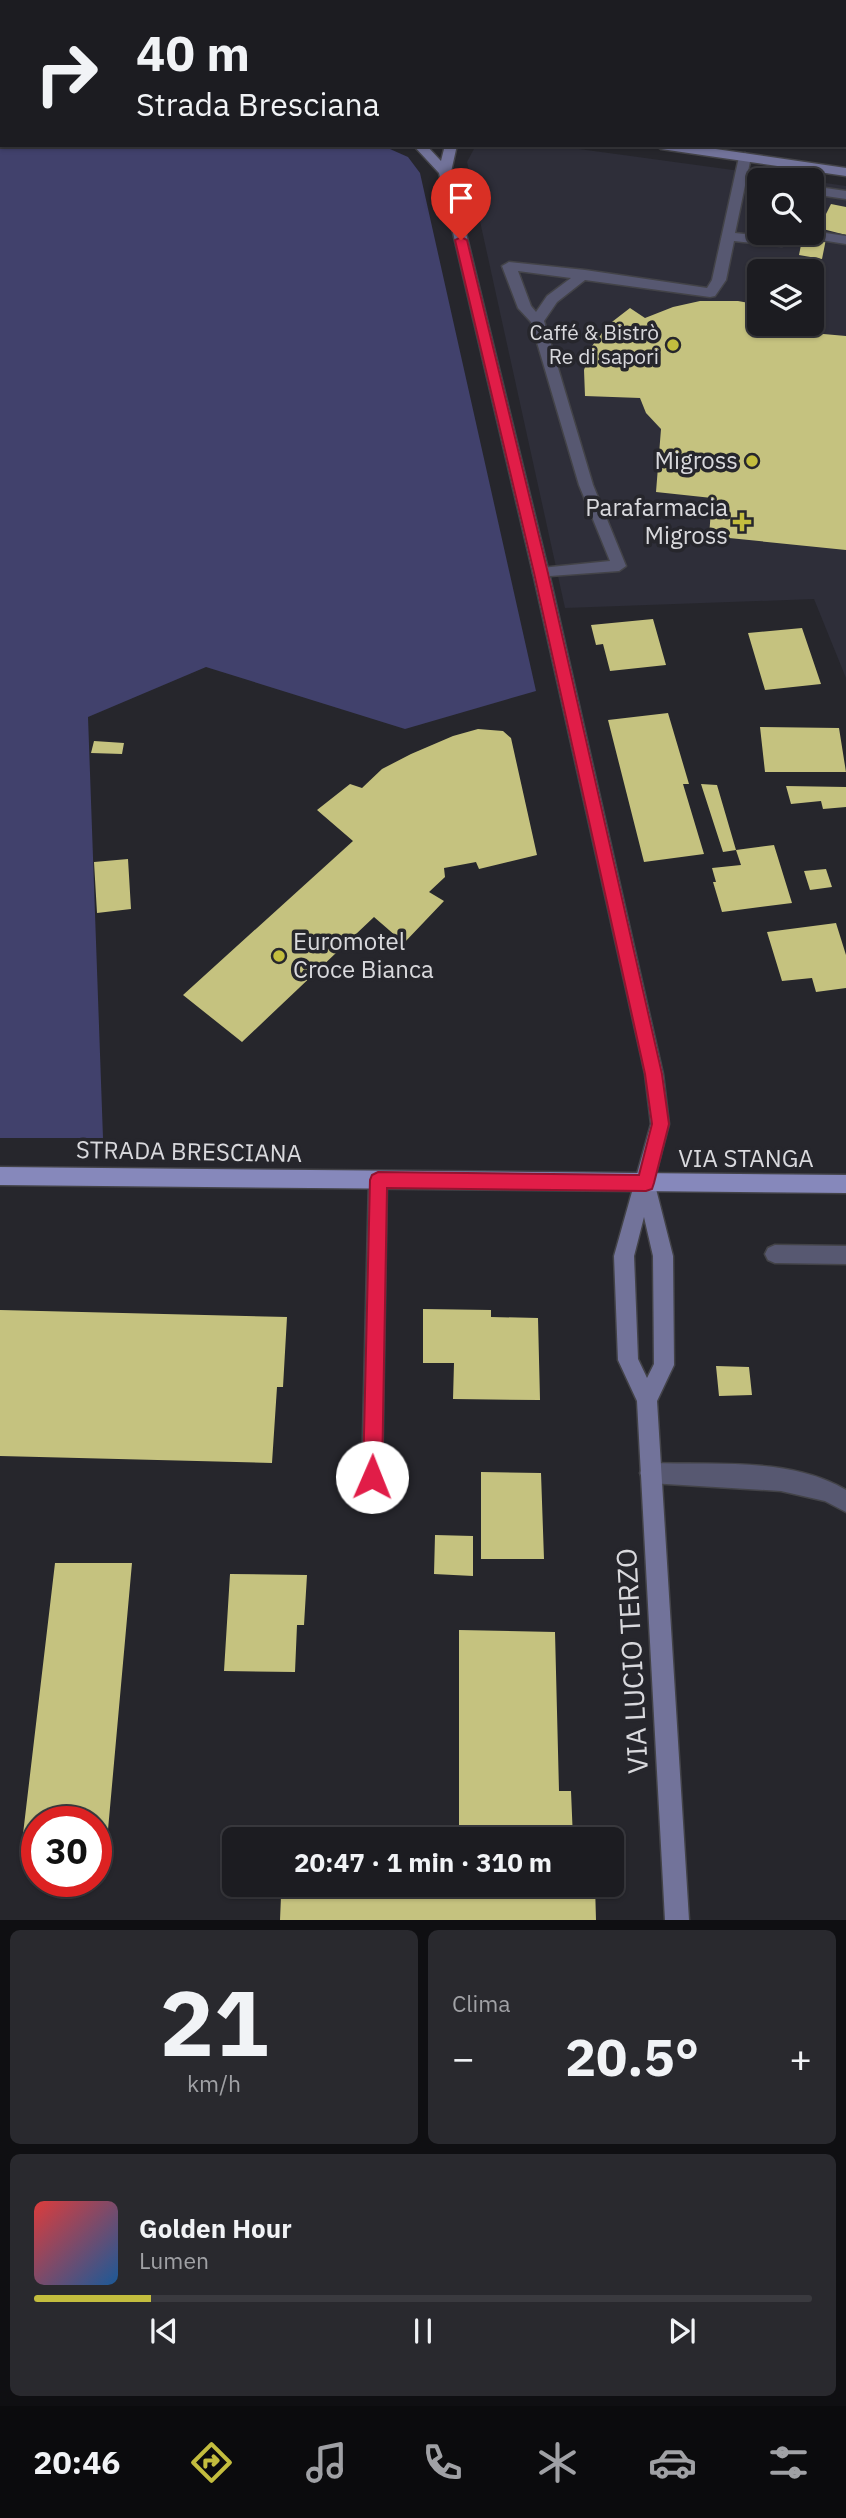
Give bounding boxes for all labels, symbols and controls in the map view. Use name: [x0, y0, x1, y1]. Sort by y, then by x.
text: 40 m: [136, 21, 250, 84]
icon: right: [21, 28, 112, 119]
text: Strada Bresciana: [136, 83, 380, 125]
pin: [431, 168, 491, 240]
map controls: [747, 168, 824, 336]
button: search: [747, 168, 824, 245]
icon: arrive: [442, 179, 480, 217]
button: layers: [747, 259, 824, 336]
place label: Caffé & Bistrò Re di sapori: [529, 318, 659, 370]
marker: Caffé & Bistrò Re di sapori: [665, 337, 681, 353]
place label: Migross: [654, 444, 738, 476]
marker: Migross: [744, 453, 760, 469]
place label: Parafarmacia Migross: [585, 491, 728, 551]
marker: Parafarmacia Migross: [734, 514, 750, 530]
place label: Euromotel Croce Bianca: [293, 925, 434, 985]
marker: Euromotel Croce Bianca: [271, 948, 287, 964]
street label: STRADA BRESCIANA: [76, 1133, 302, 1169]
street label: VIA STANGA: [678, 1142, 814, 1174]
position arrow: [335, 1440, 409, 1514]
street label: VIA LUCIO TERZO: [607, 1547, 656, 1775]
speed limit sign: 30: [21, 1806, 112, 1897]
text: 20:47 · 1 min · 310 m: [294, 1845, 552, 1879]
text: 21: [159, 1963, 269, 2081]
text: Clima: [452, 1988, 511, 2018]
text: 20.5°: [565, 2023, 699, 2090]
text: −: [452, 2033, 475, 2082]
text: +: [789, 2033, 812, 2082]
text: km/h: [187, 2068, 241, 2098]
text: Golden Hour: [139, 2211, 292, 2245]
text: Lumen: [139, 2245, 209, 2275]
icon: previous: [145, 2312, 183, 2350]
icon: pause: [404, 2312, 442, 2350]
icon: next: [663, 2312, 701, 2350]
icon: directions: [187, 2438, 236, 2487]
icon: music: [302, 2438, 351, 2487]
icon: phone: [418, 2438, 467, 2487]
icon: climate: [533, 2438, 582, 2487]
icon: car: [648, 2438, 697, 2487]
icon: filters: [764, 2438, 813, 2487]
text: 20:46: [33, 2441, 121, 2483]

